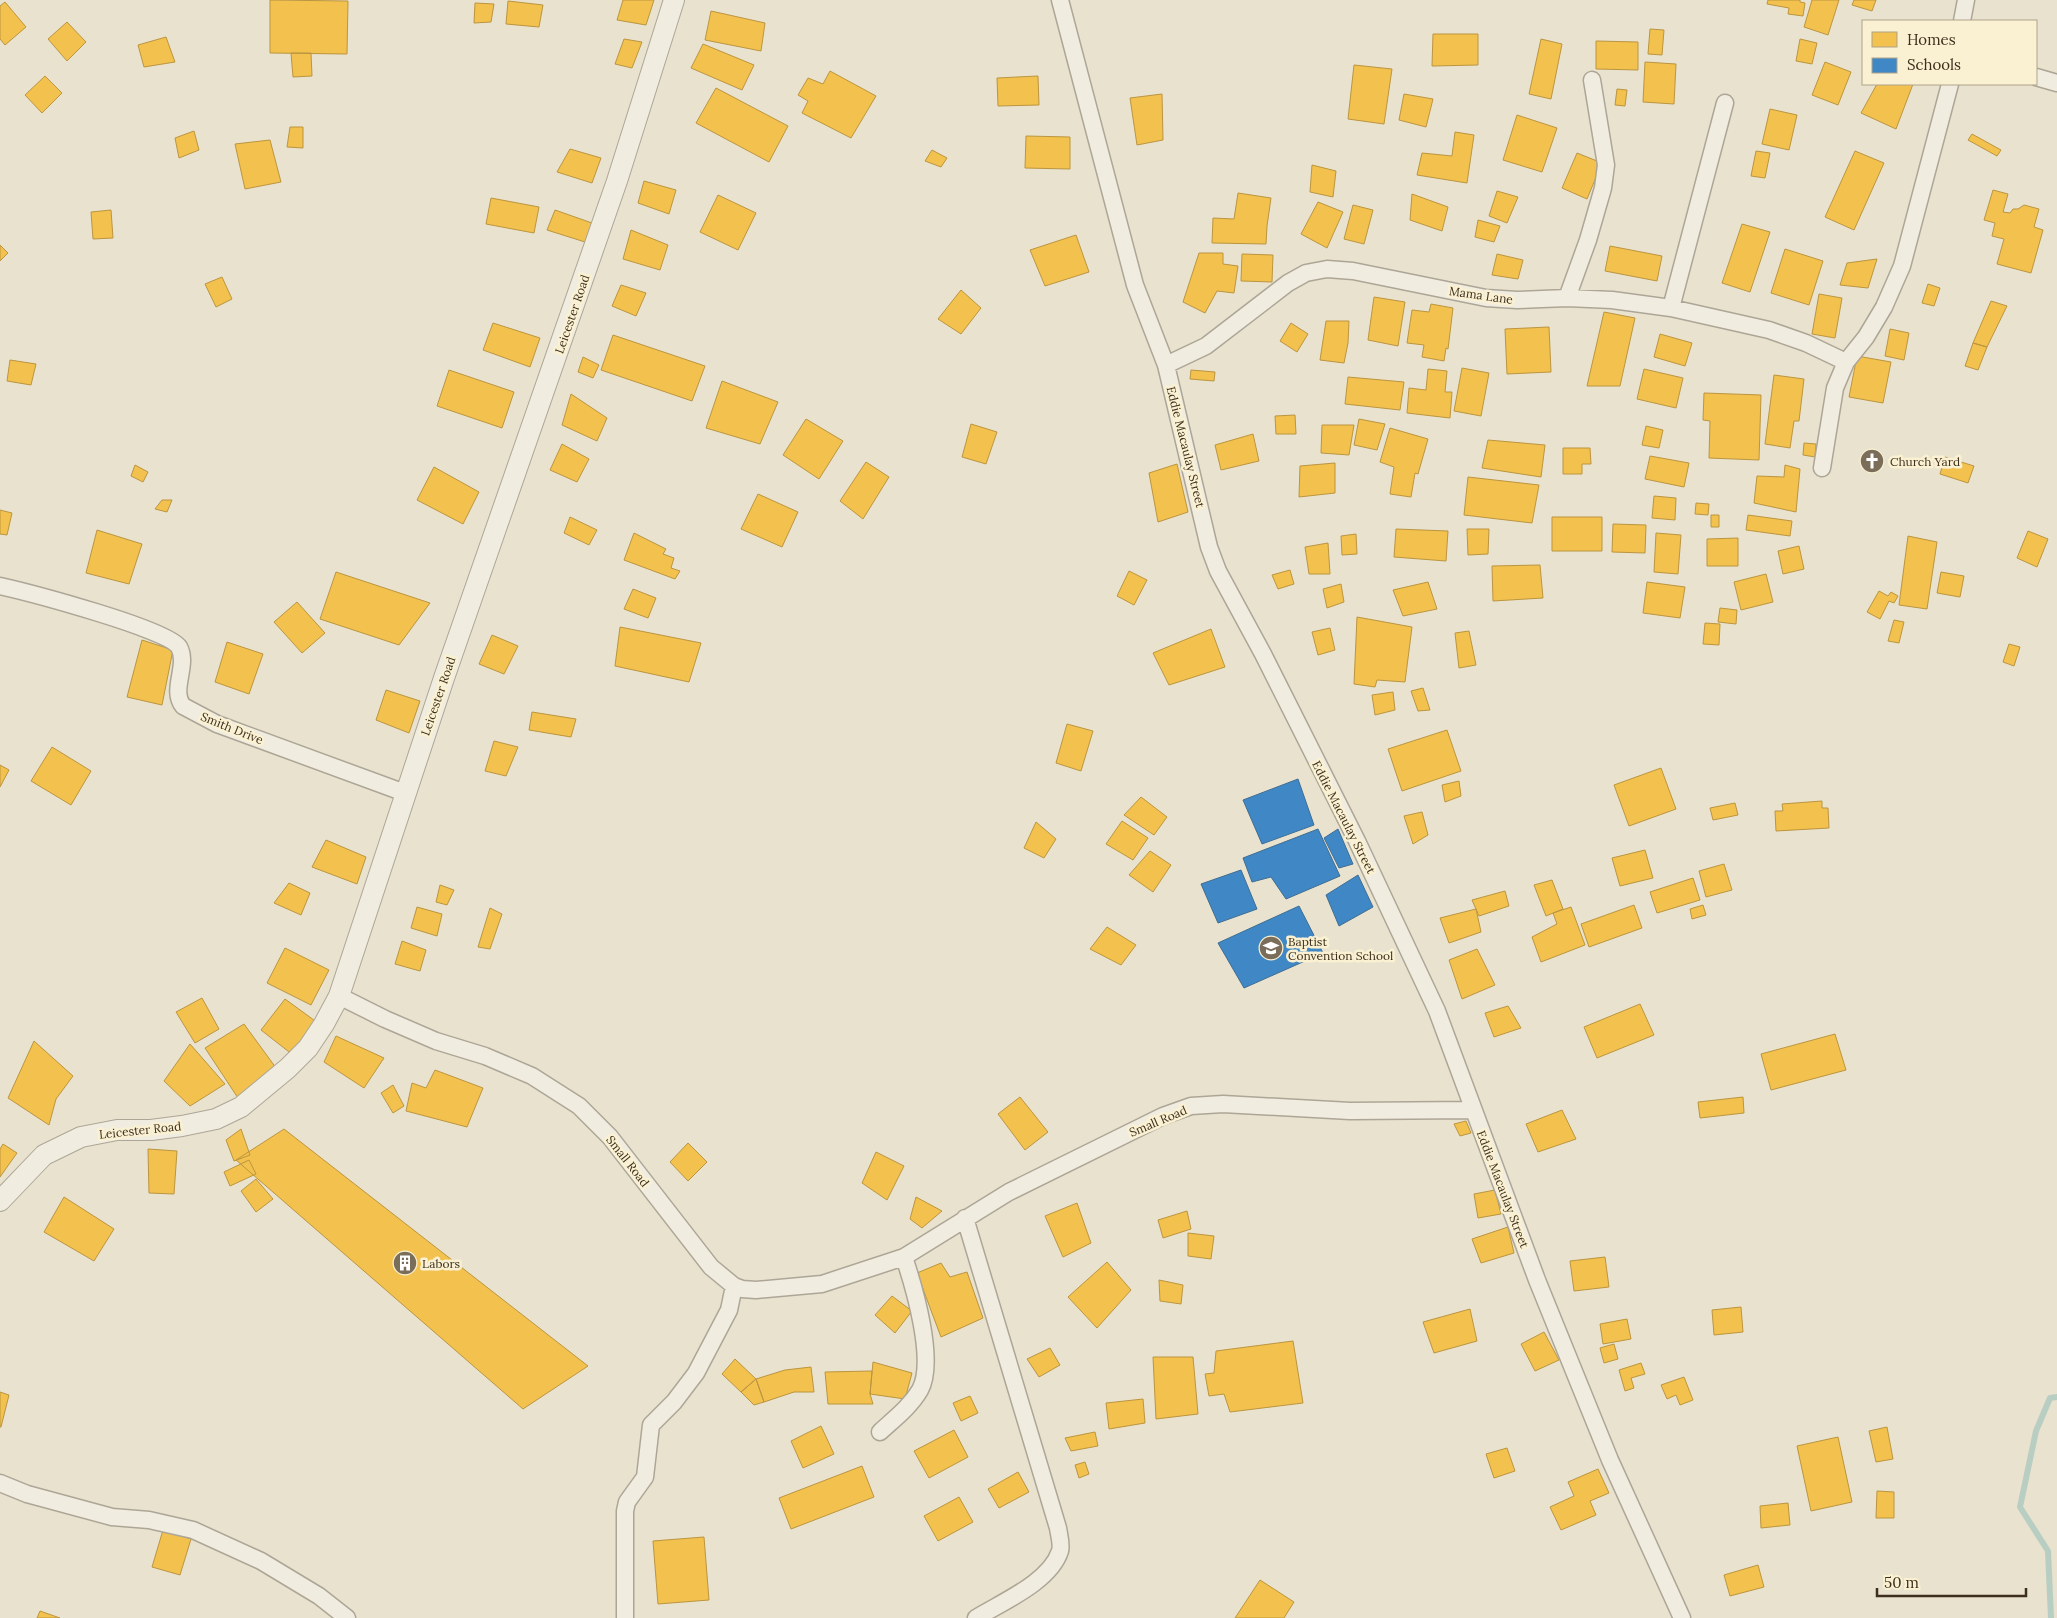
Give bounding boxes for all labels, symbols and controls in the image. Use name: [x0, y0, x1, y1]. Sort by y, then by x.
legend: [1862, 20, 2037, 85]
text: Homes: [1907, 30, 1956, 49]
text: Schools: [1907, 55, 1961, 74]
street label: Leicester Road: [551, 273, 593, 355]
street label: Mama Lane: [1448, 283, 1514, 307]
street label: Eddie Macaulay Street: [1164, 385, 1208, 510]
church icon: Church Yard: [1859, 448, 1885, 474]
place label: Church Yard: [1890, 454, 1960, 469]
street label: Leicester Road: [417, 655, 459, 737]
street label: Smith Drive: [199, 709, 266, 748]
street label: Eddie Macaulay Street: [1309, 758, 1379, 876]
place label: Baptist Convention School: [1288, 934, 1393, 963]
school or university icon: Baptist Convention School: [1258, 935, 1284, 961]
street label: Small Road: [1127, 1102, 1189, 1140]
street label: Leicester Road: [98, 1118, 182, 1142]
street label: Eddie Macaulay Street: [1474, 1128, 1532, 1250]
street label: Small Road: [603, 1132, 653, 1190]
building icon: Labors: [392, 1250, 418, 1276]
place label: Labors: [422, 1256, 461, 1271]
scale bar: [1877, 1566, 2026, 1598]
text: 50 m: [1884, 1573, 1919, 1592]

